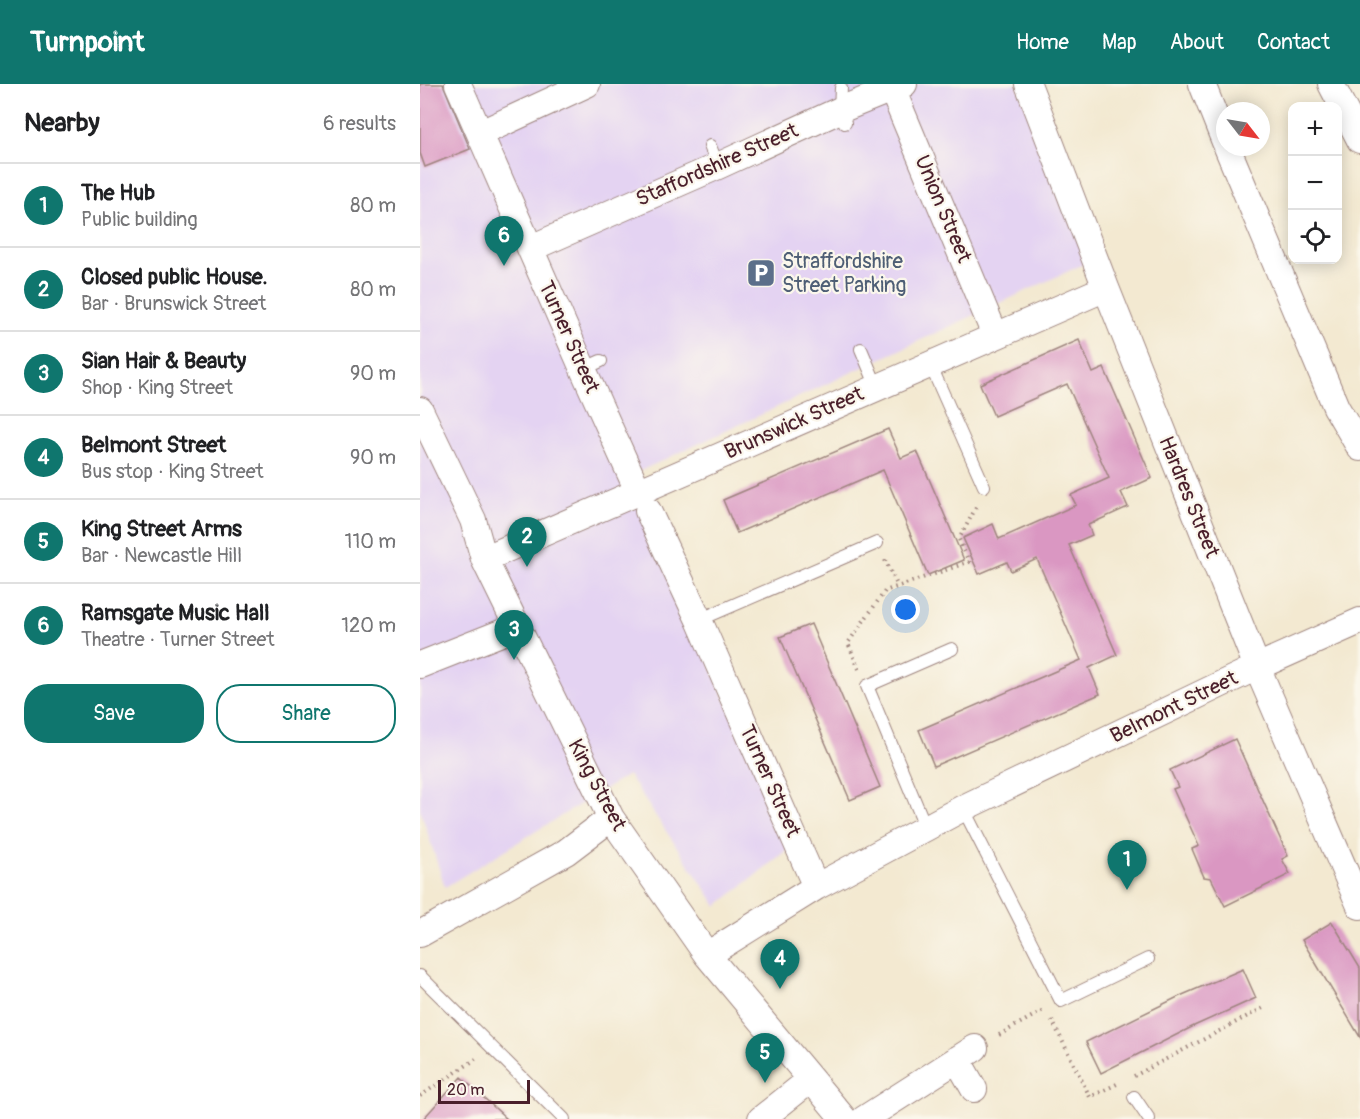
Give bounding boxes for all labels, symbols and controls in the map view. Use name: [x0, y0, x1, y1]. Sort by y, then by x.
text: Turnpoint: [30, 25, 144, 60]
text: Home: [1016, 29, 1069, 56]
text: Map: [1102, 29, 1137, 56]
text: About: [1170, 29, 1224, 56]
text: Contact: [1257, 29, 1330, 56]
north arrow: [1216, 102, 1270, 156]
map controls: [1288, 102, 1342, 264]
button: +: [1288, 102, 1342, 156]
text: Nearby: [24, 107, 100, 139]
text: 6 results: [323, 111, 396, 136]
street label: Staffordshire Street: [632, 117, 803, 213]
street label: Union Street: [908, 151, 978, 267]
button: −: [1288, 156, 1342, 210]
text: The Hub: [81, 179, 155, 207]
text: 1: [40, 193, 47, 218]
text: 80 m: [350, 193, 396, 218]
text: Public building: [81, 207, 197, 232]
button: locate: [1288, 210, 1342, 264]
pin: 6: [484, 216, 524, 266]
place label: Straffordshire Street Parking: [782, 248, 906, 299]
parking icon: Straffordshire Street Parking: [745, 257, 777, 289]
text: Closed public House.: [81, 263, 268, 291]
text: 2: [38, 277, 49, 302]
text: 80 m: [350, 277, 396, 302]
street label: Turner Street: [532, 277, 606, 398]
text: Bar · Brunswick Street: [81, 291, 266, 316]
text: Sian Hair & Beauty: [81, 347, 246, 375]
text: 3: [38, 361, 49, 386]
text: 90 m: [350, 361, 396, 386]
text: Shop · King Street: [81, 375, 233, 400]
street label: Brunswick Street: [720, 380, 868, 466]
text: Belmont Street: [81, 431, 226, 459]
street label: Hardres Street: [1152, 432, 1226, 562]
text: 4: [38, 445, 49, 470]
text: 90 m: [350, 445, 396, 470]
text: Bus stop · King Street: [81, 459, 264, 484]
text: King Street Arms: [81, 515, 242, 543]
pin: 2: [508, 518, 546, 567]
text: 5: [38, 529, 49, 554]
text: 110 m: [345, 529, 396, 554]
text: Bar · Newcastle Hill: [81, 543, 242, 568]
your location: [891, 595, 920, 624]
text: Ramsgate Music Hall: [81, 599, 269, 627]
pin: 3: [494, 610, 533, 660]
text: 6: [38, 613, 49, 638]
text: 120 m: [341, 613, 396, 638]
text: Theatre · Turner Street: [81, 627, 274, 652]
street label: Belmont Street: [1106, 664, 1243, 750]
button: Save: [24, 684, 204, 743]
button: Share: [216, 684, 396, 743]
street label: Turner Street: [733, 721, 807, 842]
street label: King Street: [562, 734, 633, 836]
pin: 1: [1108, 840, 1146, 890]
pin: 4: [760, 940, 800, 989]
pin: 5: [746, 1034, 784, 1083]
scale bar: [438, 1077, 530, 1104]
text: 20 m: [447, 1080, 485, 1100]

